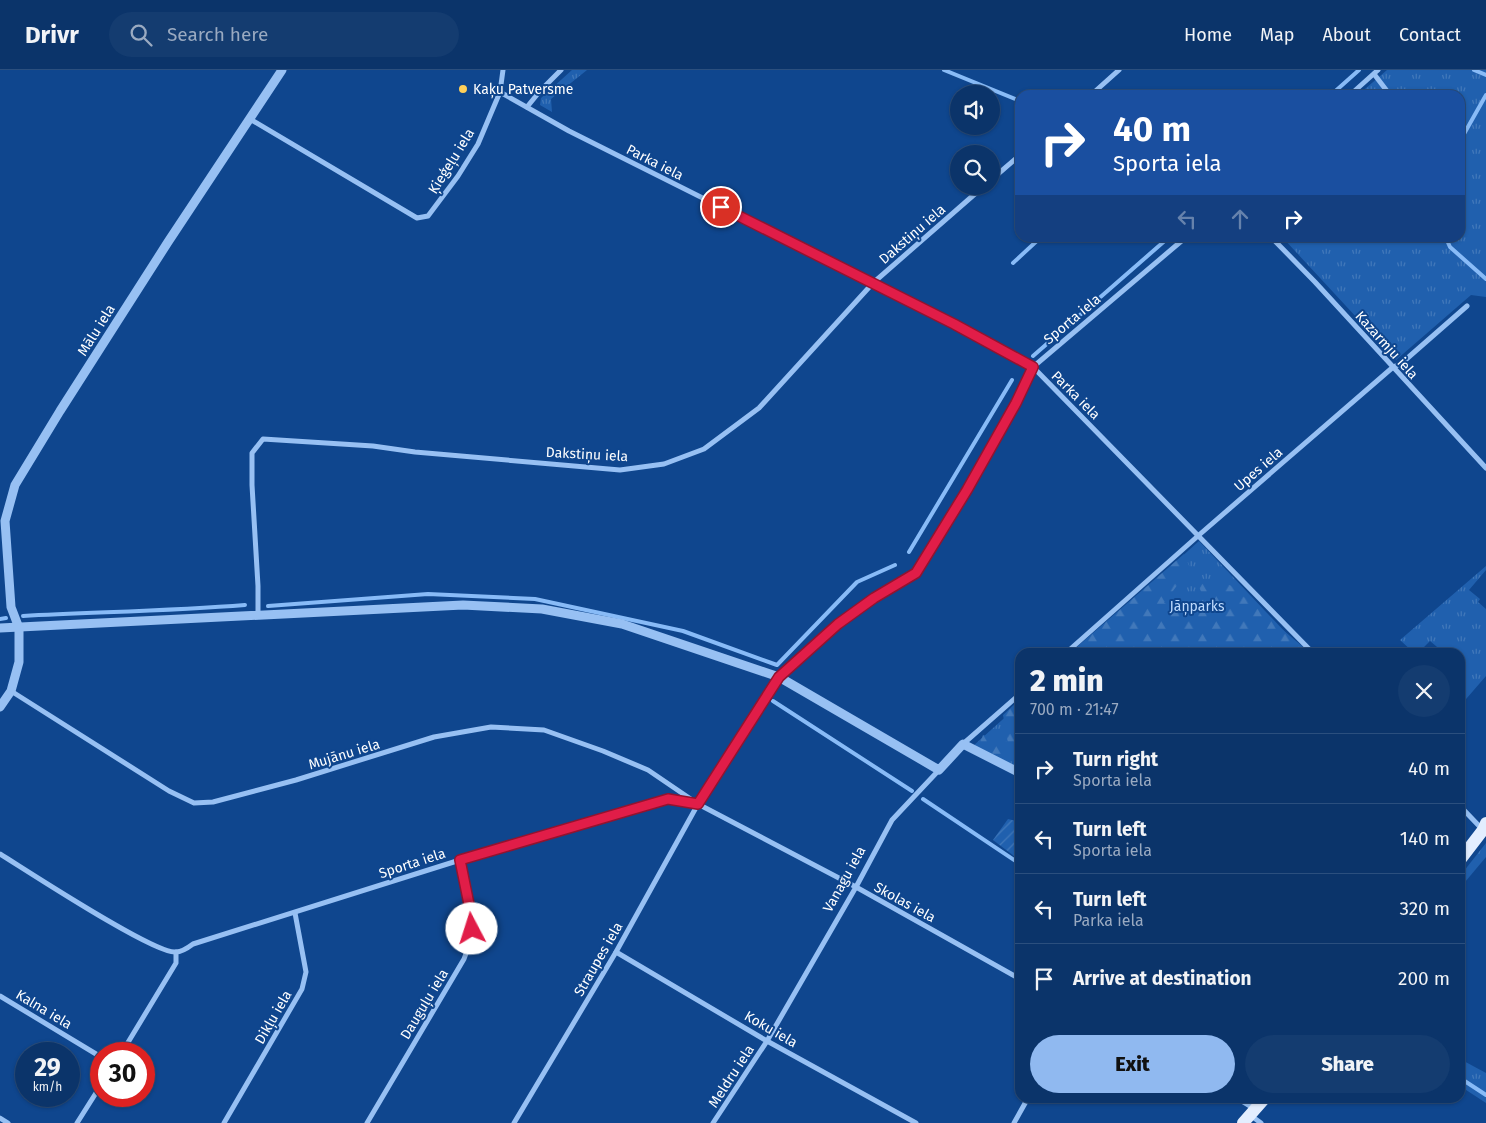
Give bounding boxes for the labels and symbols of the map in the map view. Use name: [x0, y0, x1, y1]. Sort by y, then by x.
place label: Kaķu Patversme: [473, 81, 573, 99]
marker: Kaķu Patversme: [457, 83, 469, 95]
street label: Ķieģeļu iela: [425, 126, 479, 198]
street label: Parka iela: [623, 141, 686, 184]
pin: [700, 186, 742, 228]
street label: Dakstiņu iela: [876, 201, 950, 269]
street label: Sporta iela: [1040, 291, 1104, 348]
street label: Mālu iela: [74, 301, 119, 359]
street label: Kazarmju iela: [1352, 308, 1422, 383]
street label: Parka iela: [1048, 367, 1104, 423]
street label: Dakstiņu iela: [545, 444, 629, 466]
street label: Upes iela: [1231, 444, 1286, 495]
park label: Jāņparks: [1170, 598, 1225, 616]
street label: Mujānu iela: [306, 736, 382, 773]
street label: Vanagu iela: [819, 843, 870, 915]
street label: Sporta iela: [377, 845, 448, 882]
street label: Skolas iela: [871, 879, 939, 926]
position arrow: [445, 902, 497, 954]
street label: Straupes iela: [570, 919, 626, 999]
street label: Dauguļu iela: [397, 966, 453, 1043]
street label: Kalna iela: [13, 986, 75, 1033]
street label: Dikļu iela: [251, 987, 296, 1048]
street label: Koku iela: [741, 1007, 800, 1051]
speed limit sign: 30: [90, 1042, 155, 1107]
street label: Meldru iela: [705, 1042, 758, 1111]

